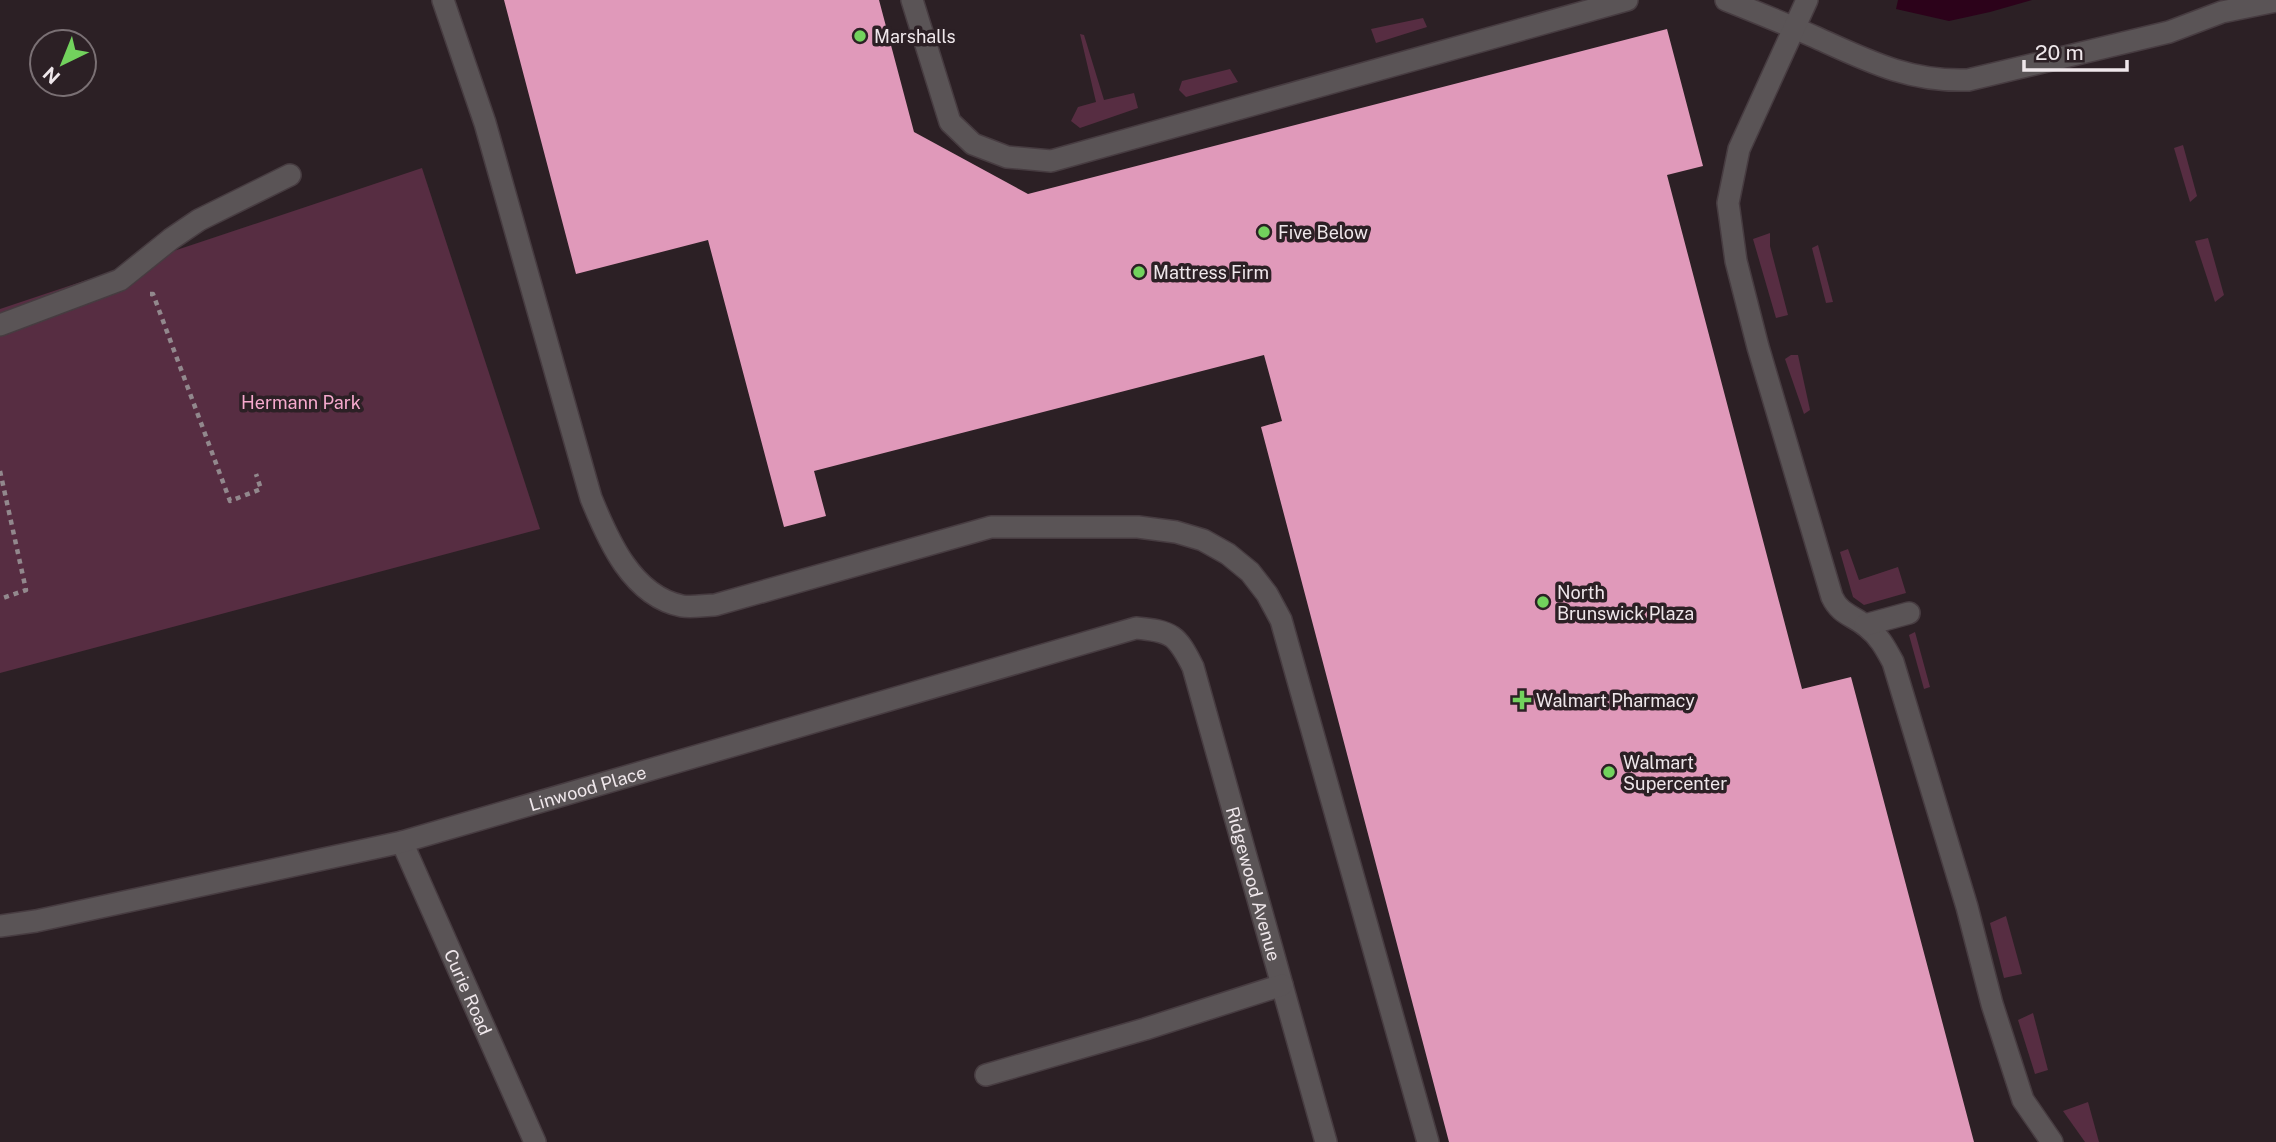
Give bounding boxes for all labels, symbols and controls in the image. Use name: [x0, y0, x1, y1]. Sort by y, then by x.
place label: Marshalls: [874, 26, 956, 47]
north arrow: [28, 28, 98, 98]
marker: Marshalls: [852, 28, 868, 44]
scale bar: [2024, 28, 2127, 72]
text: 20 m: [2035, 40, 2084, 65]
text: N: [38, 62, 64, 89]
place label: Five Below: [1278, 222, 1368, 243]
marker: Five Below: [1256, 224, 1272, 240]
place label: Mattress Firm: [1153, 262, 1269, 283]
marker: Mattress Firm: [1131, 264, 1147, 280]
park label: Hermann Park: [241, 392, 361, 413]
place label: North Brunswick Plaza: [1557, 582, 1694, 624]
marker: North Brunswick Plaza: [1535, 594, 1551, 610]
place label: Walmart Pharmacy: [1536, 690, 1695, 711]
marker: Walmart Pharmacy: [1514, 692, 1530, 708]
place label: Walmart Supercenter: [1623, 752, 1727, 794]
street label: Linwood Place: [526, 761, 649, 815]
marker: Walmart Supercenter: [1601, 764, 1617, 780]
street label: Ridgewood Avenue: [1222, 804, 1285, 963]
street label: Curie Road: [440, 946, 497, 1038]

